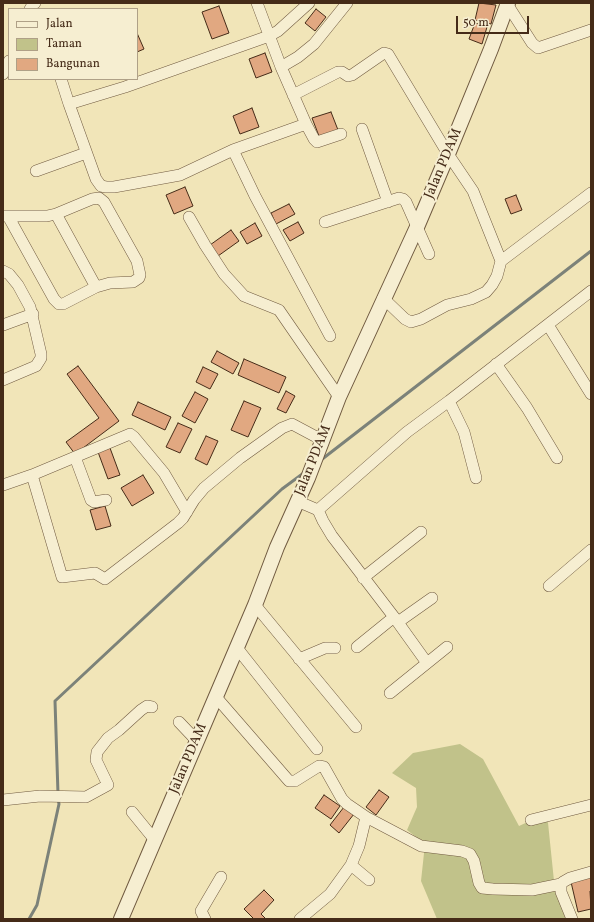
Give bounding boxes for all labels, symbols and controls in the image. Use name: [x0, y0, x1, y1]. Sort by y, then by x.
legend: [8, 8, 138, 80]
scale bar: [458, 8, 531, 34]
text: 50 m: [463, 15, 489, 31]
text: Jalan: [46, 16, 73, 32]
text: Taman: [46, 36, 82, 52]
text: Bangunan: [46, 56, 100, 72]
street label: Jalan PDAM: [422, 126, 466, 202]
street label: Jalan PDAM: [292, 423, 336, 499]
street label: Jalan PDAM: [167, 721, 211, 797]

